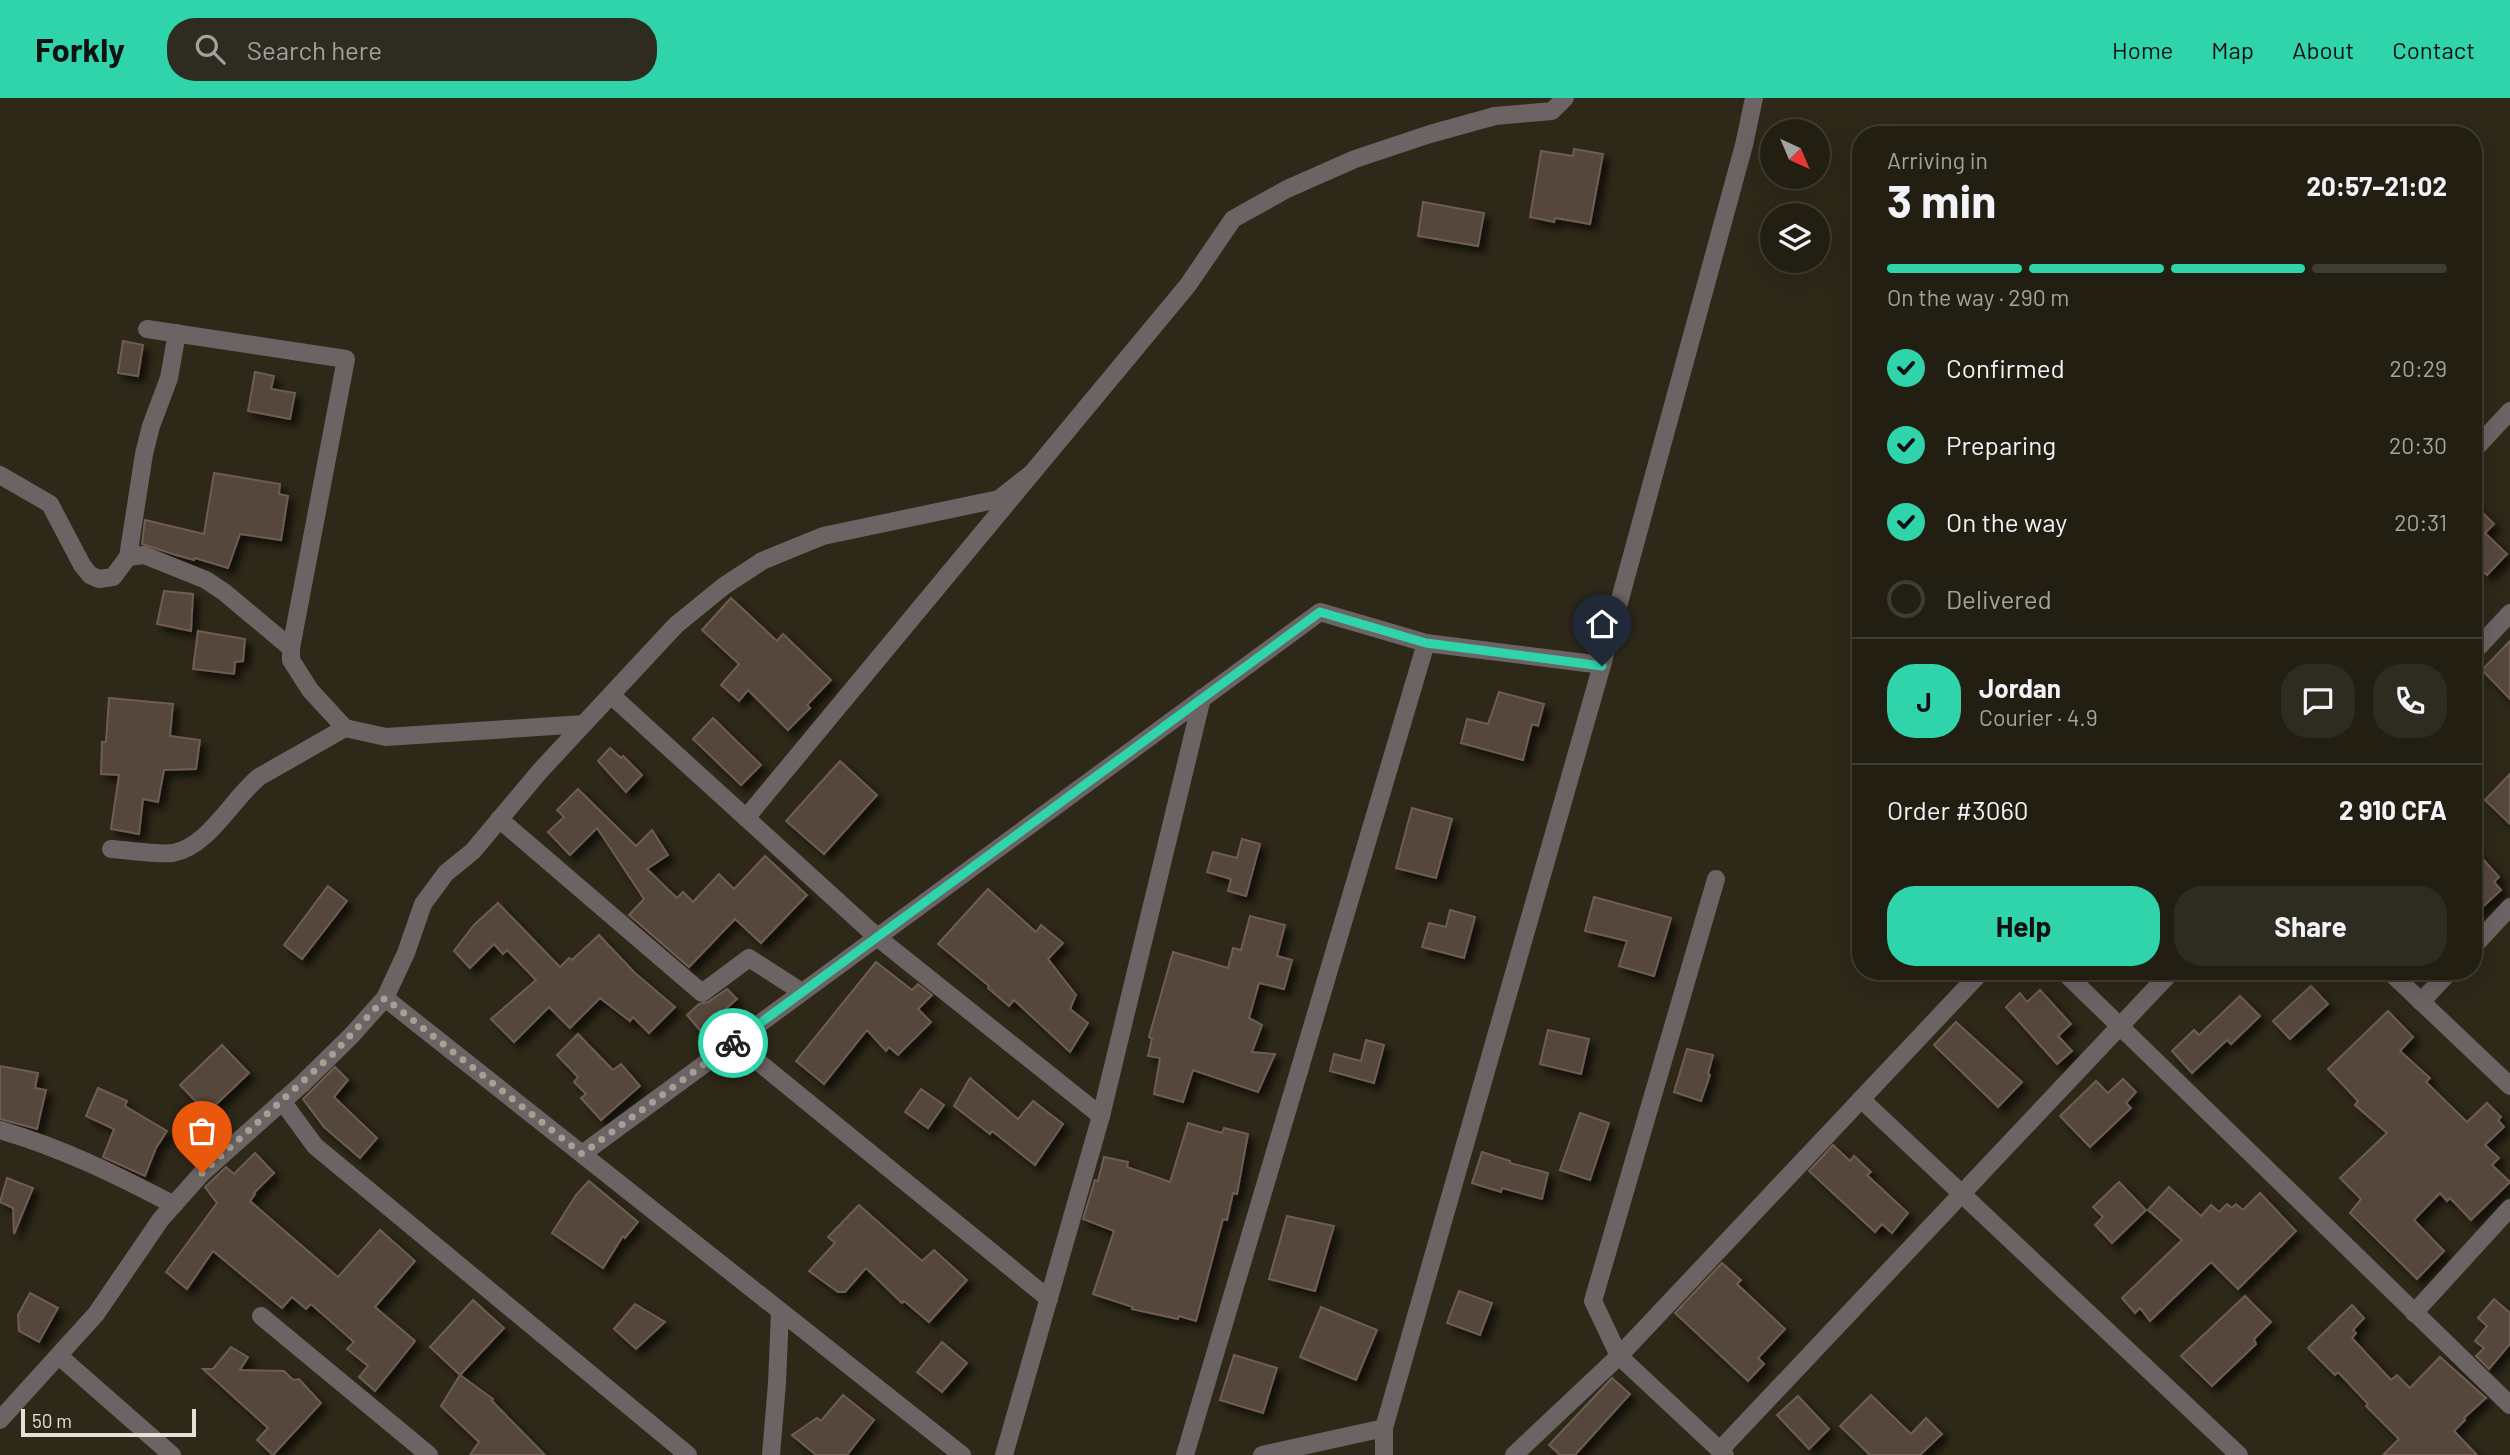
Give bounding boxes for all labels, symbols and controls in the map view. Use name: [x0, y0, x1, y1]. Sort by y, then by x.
search box: [167, 18, 657, 81]
text: Forkly: [35, 29, 125, 69]
icon: search: [191, 30, 229, 68]
text: Search here: [247, 34, 382, 65]
text: Home: [2112, 35, 2173, 64]
text: Map: [2211, 35, 2254, 64]
text: About: [2292, 35, 2354, 64]
text: Contact: [2392, 35, 2475, 64]
north arrow: [1760, 119, 1830, 189]
map controls: [1760, 119, 1830, 273]
text: Arriving in: [1887, 146, 1988, 174]
text: 20:57–21:02: [2306, 170, 2447, 201]
text: 3 min: [1887, 172, 1996, 227]
button: layers: [1760, 203, 1830, 273]
text: On the way · 290 m: [1887, 283, 2069, 311]
icon: check: [1887, 349, 1925, 387]
text: Confirmed: [1946, 352, 2065, 383]
text: 20:29: [2390, 354, 2447, 382]
icon: check: [1887, 426, 1925, 464]
text: Preparing: [1946, 429, 2056, 460]
text: 20:30: [2389, 431, 2447, 459]
icon: check: [1887, 503, 1925, 541]
text: On the way: [1946, 506, 2067, 537]
text: 20:31: [2394, 508, 2447, 536]
text: Delivered: [1946, 583, 2052, 614]
pin: [1572, 594, 1632, 666]
icon: home: [1583, 605, 1621, 643]
button: chat: [2281, 664, 2355, 738]
button: phone: [2373, 664, 2447, 738]
text: Jordan: [1979, 672, 2061, 703]
text: J: [1916, 686, 1932, 717]
text: Courier · 4.9: [1979, 703, 2098, 731]
text: Order #3060: [1887, 794, 2029, 825]
text: 2 910 CFA: [2339, 794, 2447, 825]
button: Help: [1887, 886, 2160, 966]
button: Share: [2174, 886, 2447, 966]
courier: [698, 1008, 768, 1078]
icon: bike: [714, 1024, 752, 1062]
pin: [172, 1101, 232, 1173]
icon: bag: [183, 1112, 221, 1150]
scale bar: [21, 1406, 196, 1438]
text: 50 m: [32, 1409, 72, 1432]

